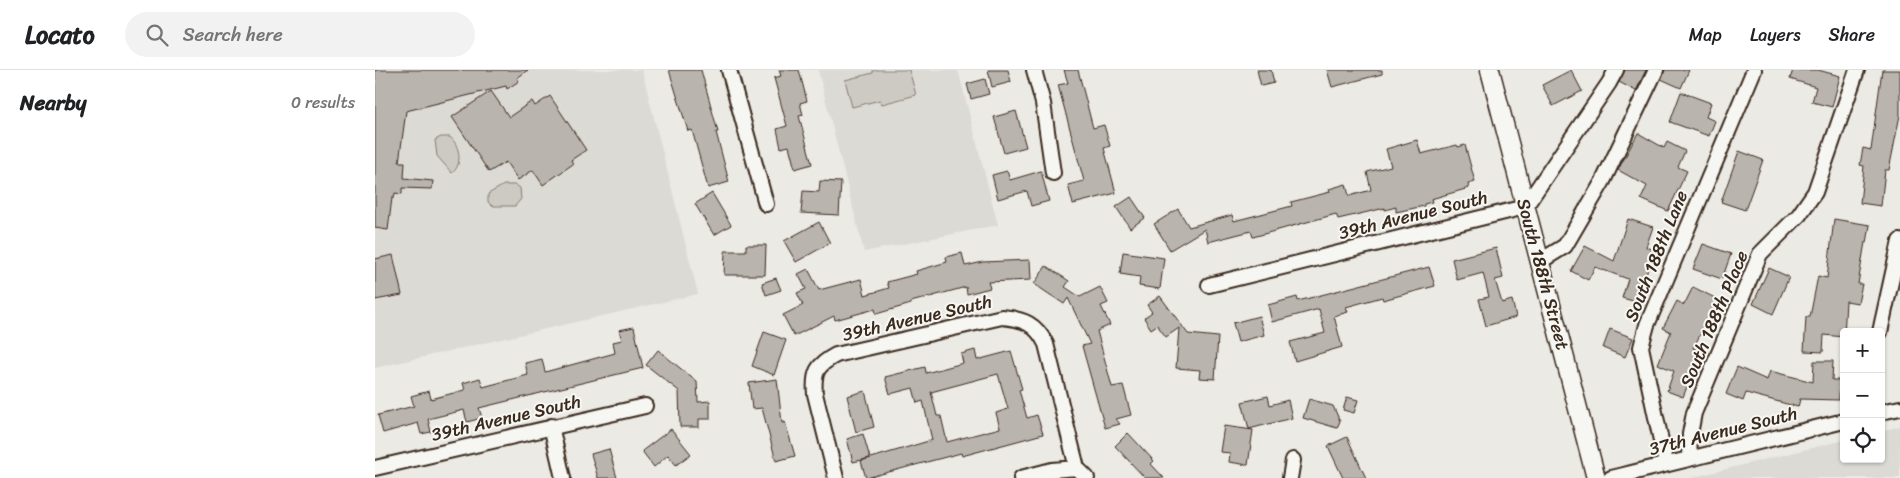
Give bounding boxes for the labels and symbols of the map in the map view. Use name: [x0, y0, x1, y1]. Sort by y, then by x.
street label: 39th Avenue South: [1335, 181, 1491, 249]
street label: South 188th Lane: [1615, 185, 1697, 327]
street label: South 188th Street: [1507, 195, 1579, 354]
street label: South 188th Place: [1671, 245, 1757, 393]
street label: 39th Avenue South: [839, 285, 995, 351]
street label: 39th Avenue South: [428, 385, 584, 451]
street label: 37th Avenue South: [1646, 397, 1800, 465]

